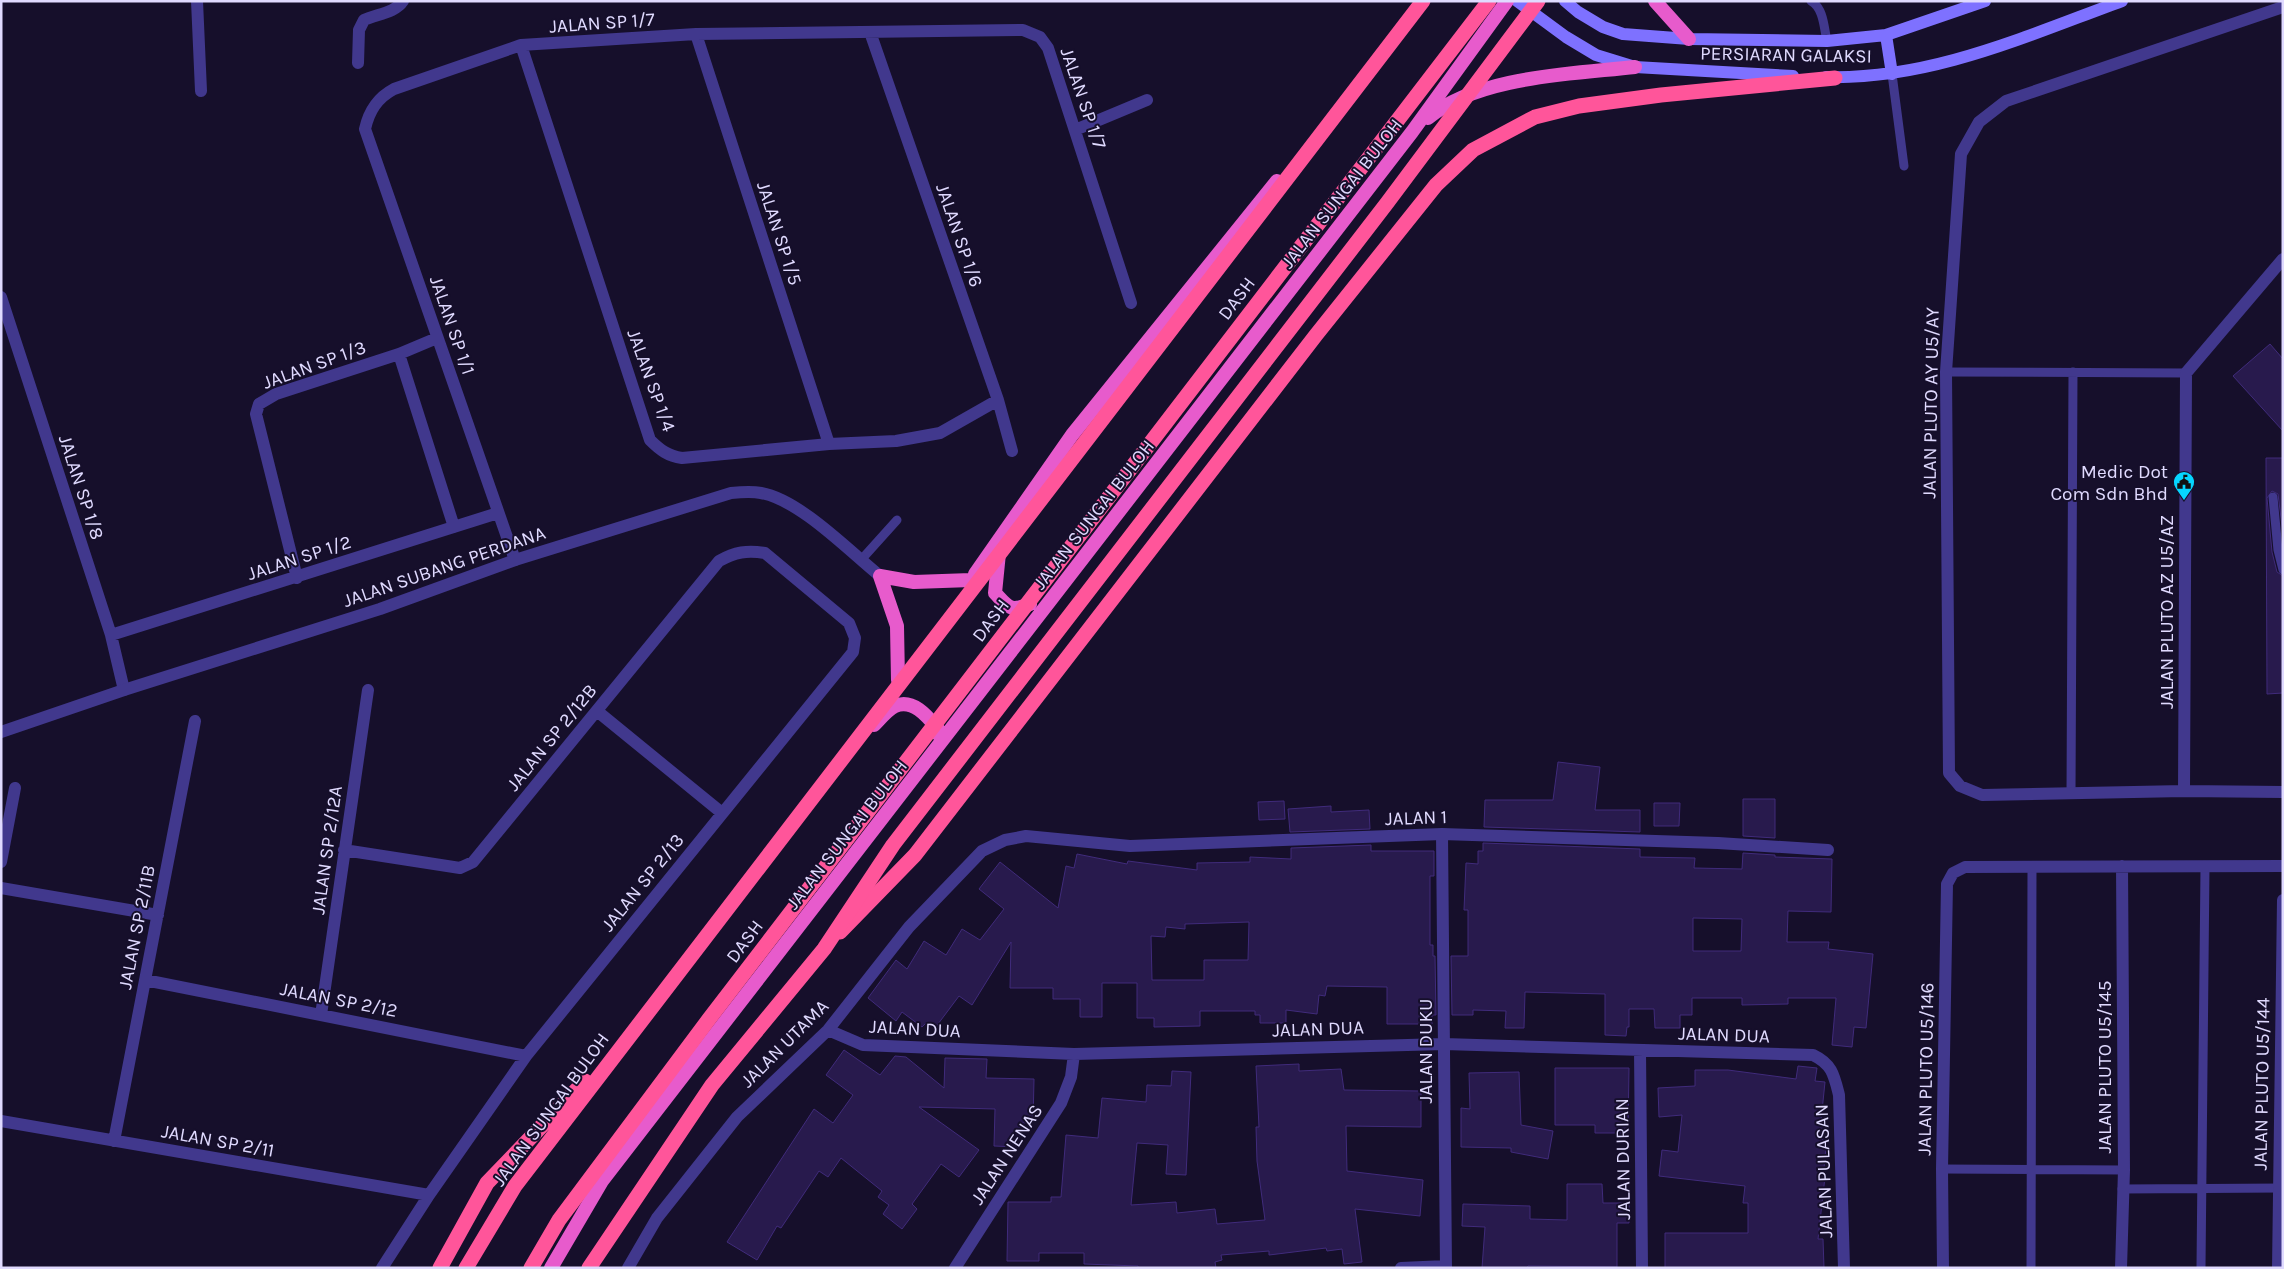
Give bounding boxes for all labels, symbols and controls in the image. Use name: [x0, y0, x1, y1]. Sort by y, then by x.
street label: JALAN SP 1/7: [549, 8, 656, 38]
street label: PERSIARAN GALAKSI: [1700, 43, 1872, 67]
street label: JALAN SP 1/7: [1055, 45, 1111, 152]
street label: JALAN SUNGAI BULOH: [1277, 114, 1407, 273]
street label: JALAN SP 1/5: [752, 179, 806, 288]
street label: JALAN SP 1/6: [931, 181, 987, 290]
street label: JALAN SP 1/1: [425, 273, 479, 378]
street label: DASH: [1214, 273, 1260, 324]
street label: JALAN PLUTO AY U5/AY: [1918, 307, 1944, 499]
street label: JALAN SP 1/4: [622, 326, 680, 435]
street label: JALAN SP 1/3: [260, 336, 369, 394]
street label: JALAN SP 1/8: [54, 432, 108, 542]
street label: JALAN SUNGAI BULOH: [1029, 435, 1159, 594]
place label: Medic Dot Com Sdn Bhd: [2050, 461, 2168, 505]
public building icon: Medic Dot Com Sdn Bhd: [2172, 470, 2196, 501]
street label: JALAN PLUTO AZ U5/AZ: [2156, 515, 2178, 709]
street label: JALAN SUBANG PERDANA: [340, 522, 548, 612]
street label: JALAN SP 1/2: [245, 531, 354, 585]
street label: DASH: [968, 595, 1014, 646]
street label: JALAN SP 2/12B: [502, 680, 601, 795]
street label: JALAN SUNGAI BULOH: [782, 755, 912, 914]
street label: JALAN SP 2/12A: [307, 784, 347, 916]
street label: JALAN 1: [1385, 806, 1447, 830]
street label: JALAN SP 2/13: [597, 829, 689, 936]
street label: JALAN SP 2/11B: [114, 863, 160, 991]
street label: DASH: [722, 916, 768, 967]
street label: JALAN SP 2/12: [278, 978, 399, 1022]
street label: JALAN PLUTO U5/145: [2094, 981, 2116, 1153]
street label: JALAN PLUTO U5/146: [1913, 982, 1939, 1156]
street label: JALAN UTAMA: [736, 995, 833, 1092]
street label: JALAN PLUTO U5/144: [2249, 997, 2275, 1171]
street label: JALAN DUKU: [1415, 999, 1437, 1103]
street label: JALAN DUA: [869, 1016, 961, 1042]
street label: JALAN DUA: [1272, 1016, 1364, 1042]
street label: JALAN DUA: [1678, 1022, 1770, 1048]
street label: JALAN SUNGAI BULOH: [488, 1029, 614, 1190]
street label: JALAN DURIAN: [1611, 1098, 1635, 1220]
street label: JALAN NENAS: [966, 1100, 1047, 1209]
street label: JALAN PULASAN: [1811, 1104, 1837, 1238]
street label: JALAN SP 2/11: [160, 1120, 276, 1162]

